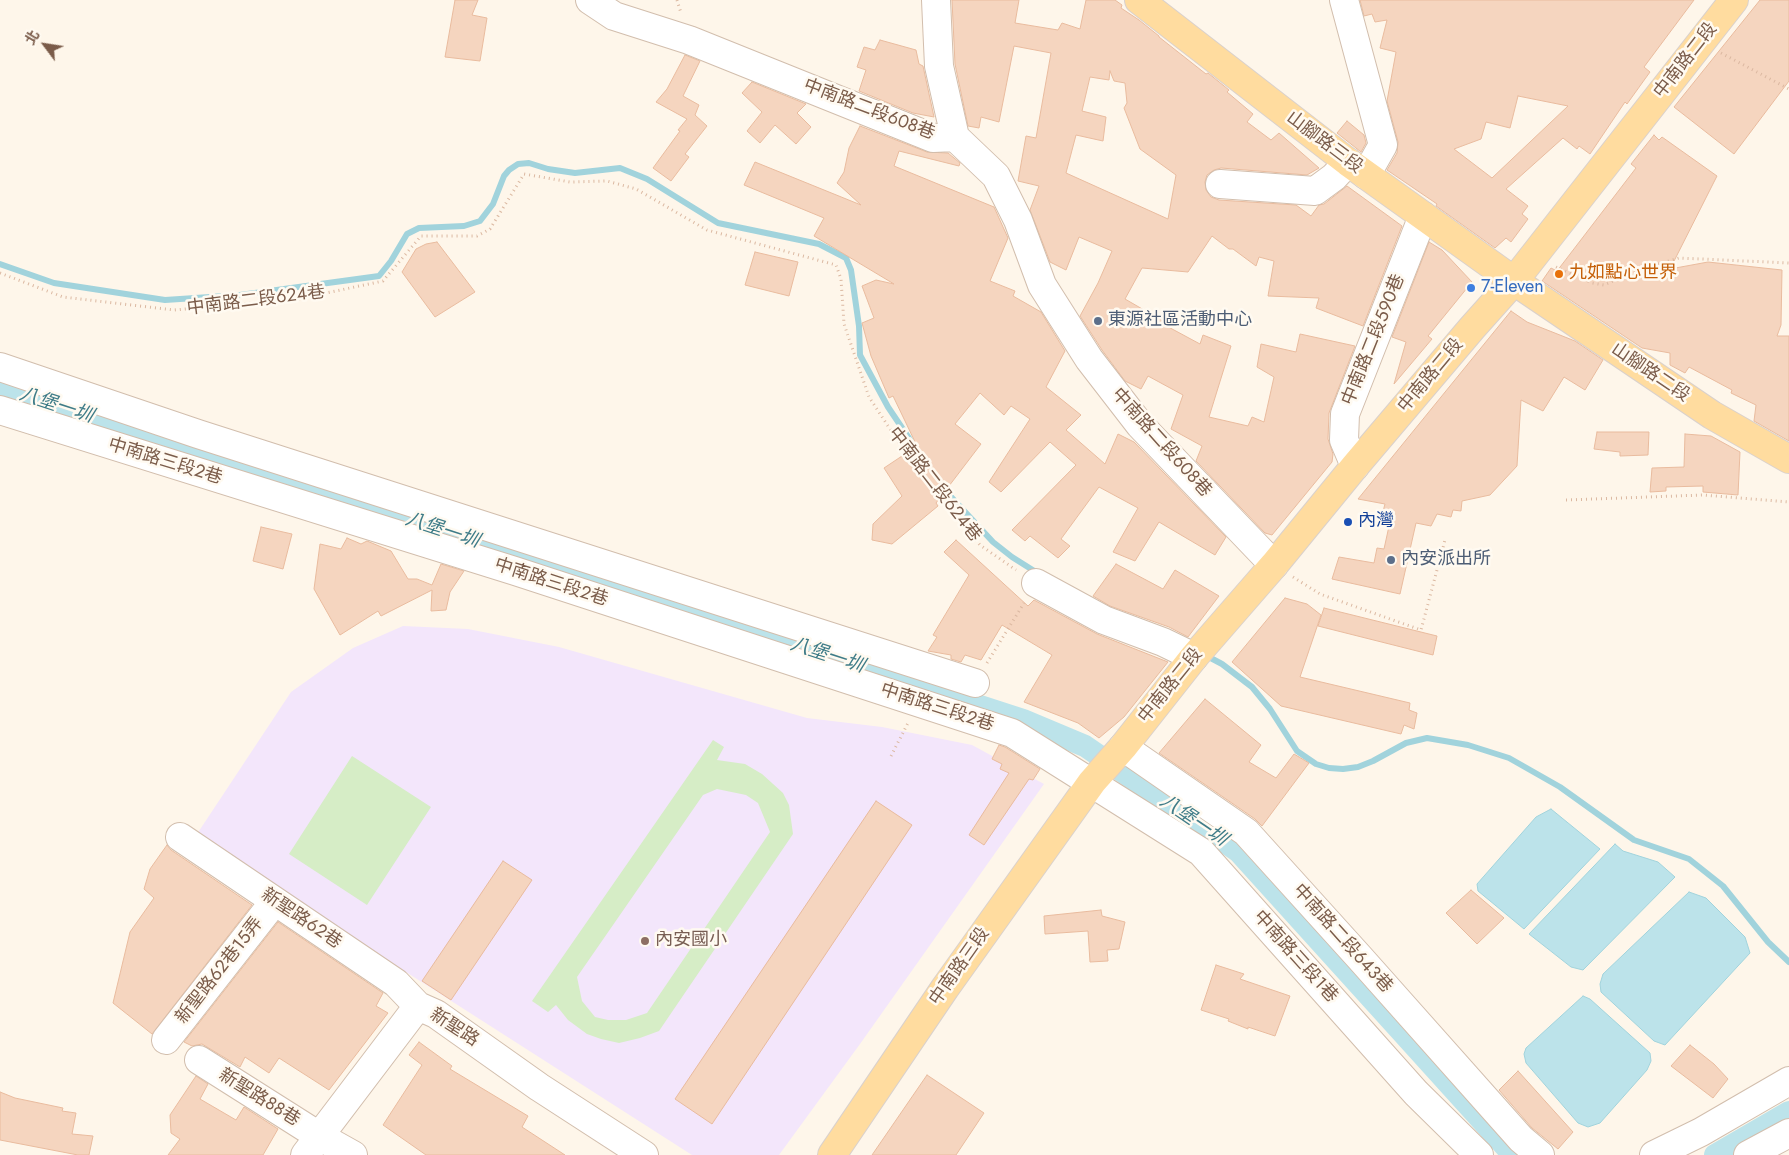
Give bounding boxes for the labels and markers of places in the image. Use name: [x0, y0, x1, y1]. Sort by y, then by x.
place label: 九如點心世界: [1569, 263, 1677, 285]
marker: 九如點心世界: [1553, 268, 1565, 280]
place label: 7-Eleven: [1481, 277, 1544, 299]
marker: 7-Eleven: [1465, 282, 1477, 294]
place label: 東源社區活動中心: [1108, 310, 1252, 332]
marker: 東源社區活動中心: [1092, 315, 1104, 327]
place label: 內灣: [1358, 511, 1394, 533]
marker: 內灣: [1342, 516, 1354, 528]
place label: 內安派出所: [1401, 549, 1491, 571]
marker: 內安派出所: [1385, 554, 1397, 566]
place label: 內安國小: [655, 930, 727, 952]
marker: 內安國小: [639, 935, 651, 947]

